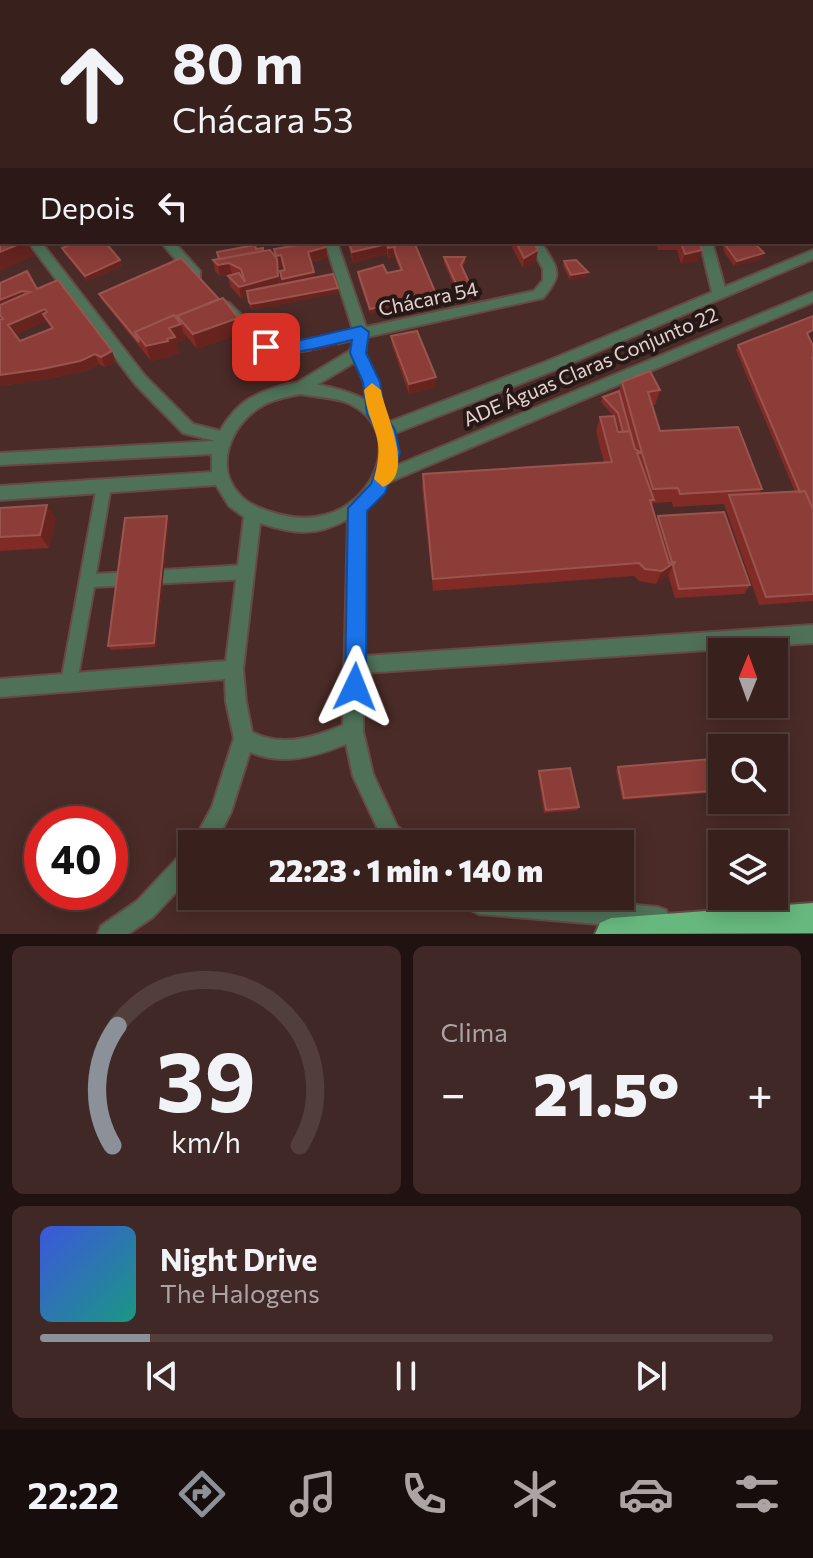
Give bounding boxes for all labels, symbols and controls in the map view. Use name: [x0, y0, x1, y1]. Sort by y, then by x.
text: 80 m: [172, 27, 303, 96]
icon: ahead: [40, 32, 144, 136]
text: Chácara 53: [172, 96, 354, 140]
icon: left: [151, 184, 195, 228]
text: Depois: [40, 188, 135, 225]
street label: Chácara 54: [376, 276, 480, 320]
street label: ADE Águas Claras Conjunto 22: [459, 301, 721, 431]
pin: [232, 313, 300, 381]
icon: arrive: [244, 325, 288, 369]
north arrow: [708, 638, 788, 718]
map controls: [708, 638, 788, 910]
position arrow: [313, 645, 397, 729]
button: search: [708, 734, 788, 814]
speed limit sign: 40: [24, 806, 128, 910]
button: layers: [708, 830, 788, 910]
text: 22:23 · 1 min · 140 m: [269, 851, 543, 888]
text: Clima: [441, 1016, 508, 1047]
text: 39: [156, 1027, 256, 1129]
text: 21.5°: [533, 1055, 679, 1128]
text: −: [441, 1065, 466, 1119]
text: +: [747, 1065, 773, 1119]
text: km/h: [171, 1124, 241, 1159]
text: Night Drive: [160, 1240, 317, 1277]
text: The Halogens: [160, 1277, 320, 1308]
icon: previous: [140, 1354, 184, 1398]
icon: pause: [384, 1354, 428, 1398]
icon: next: [629, 1354, 673, 1398]
icon: directions: [174, 1466, 230, 1522]
icon: music: [285, 1466, 341, 1522]
icon: phone: [396, 1466, 452, 1522]
icon: climate: [507, 1466, 563, 1522]
icon: car: [618, 1466, 674, 1522]
icon: filters: [729, 1466, 785, 1522]
text: 22:22: [28, 1472, 119, 1516]

